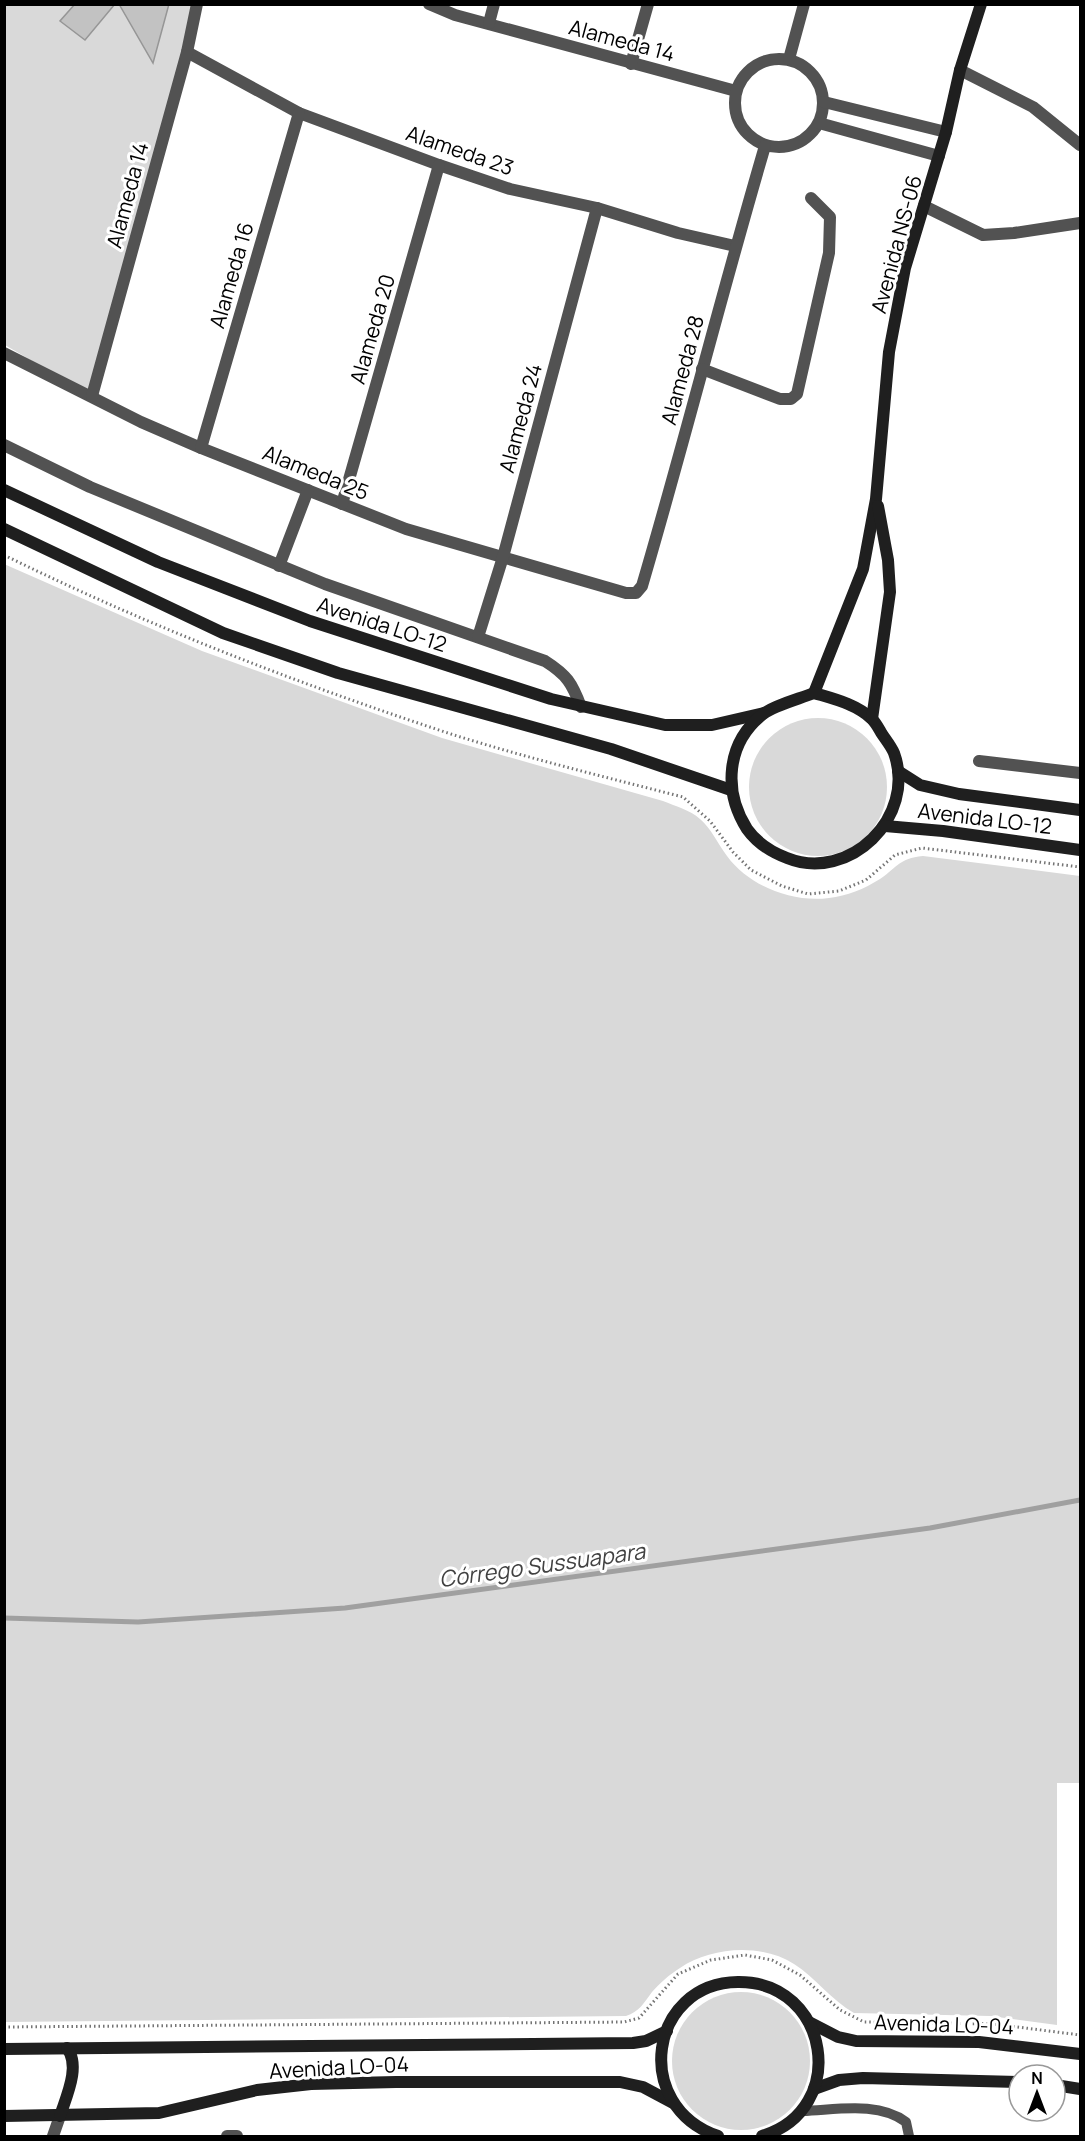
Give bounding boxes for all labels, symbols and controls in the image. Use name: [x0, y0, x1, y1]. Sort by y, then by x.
street label: Alameda 14: [566, 12, 678, 68]
street label: Alameda 23: [403, 119, 517, 181]
street label: Alameda 14: [99, 139, 155, 251]
street label: Avenida NS-06: [864, 172, 928, 316]
street label: Alameda 16: [202, 219, 260, 331]
street label: Alameda 20: [343, 271, 401, 387]
street label: Alameda 28: [654, 312, 710, 428]
street label: Alameda 24: [492, 360, 548, 476]
street label: Alameda 25: [259, 438, 373, 506]
street label: Avenida LO-12: [314, 590, 450, 658]
street label: Avenida LO-12: [916, 796, 1054, 840]
water label: Córrego Sussuapara: [437, 1535, 649, 1594]
street label: Avenida LO-04: [874, 2008, 1014, 2040]
street label: Avenida LO-04: [268, 2049, 410, 2085]
north arrow: [1007, 2063, 1067, 2123]
text: N: [1031, 2067, 1043, 2089]

